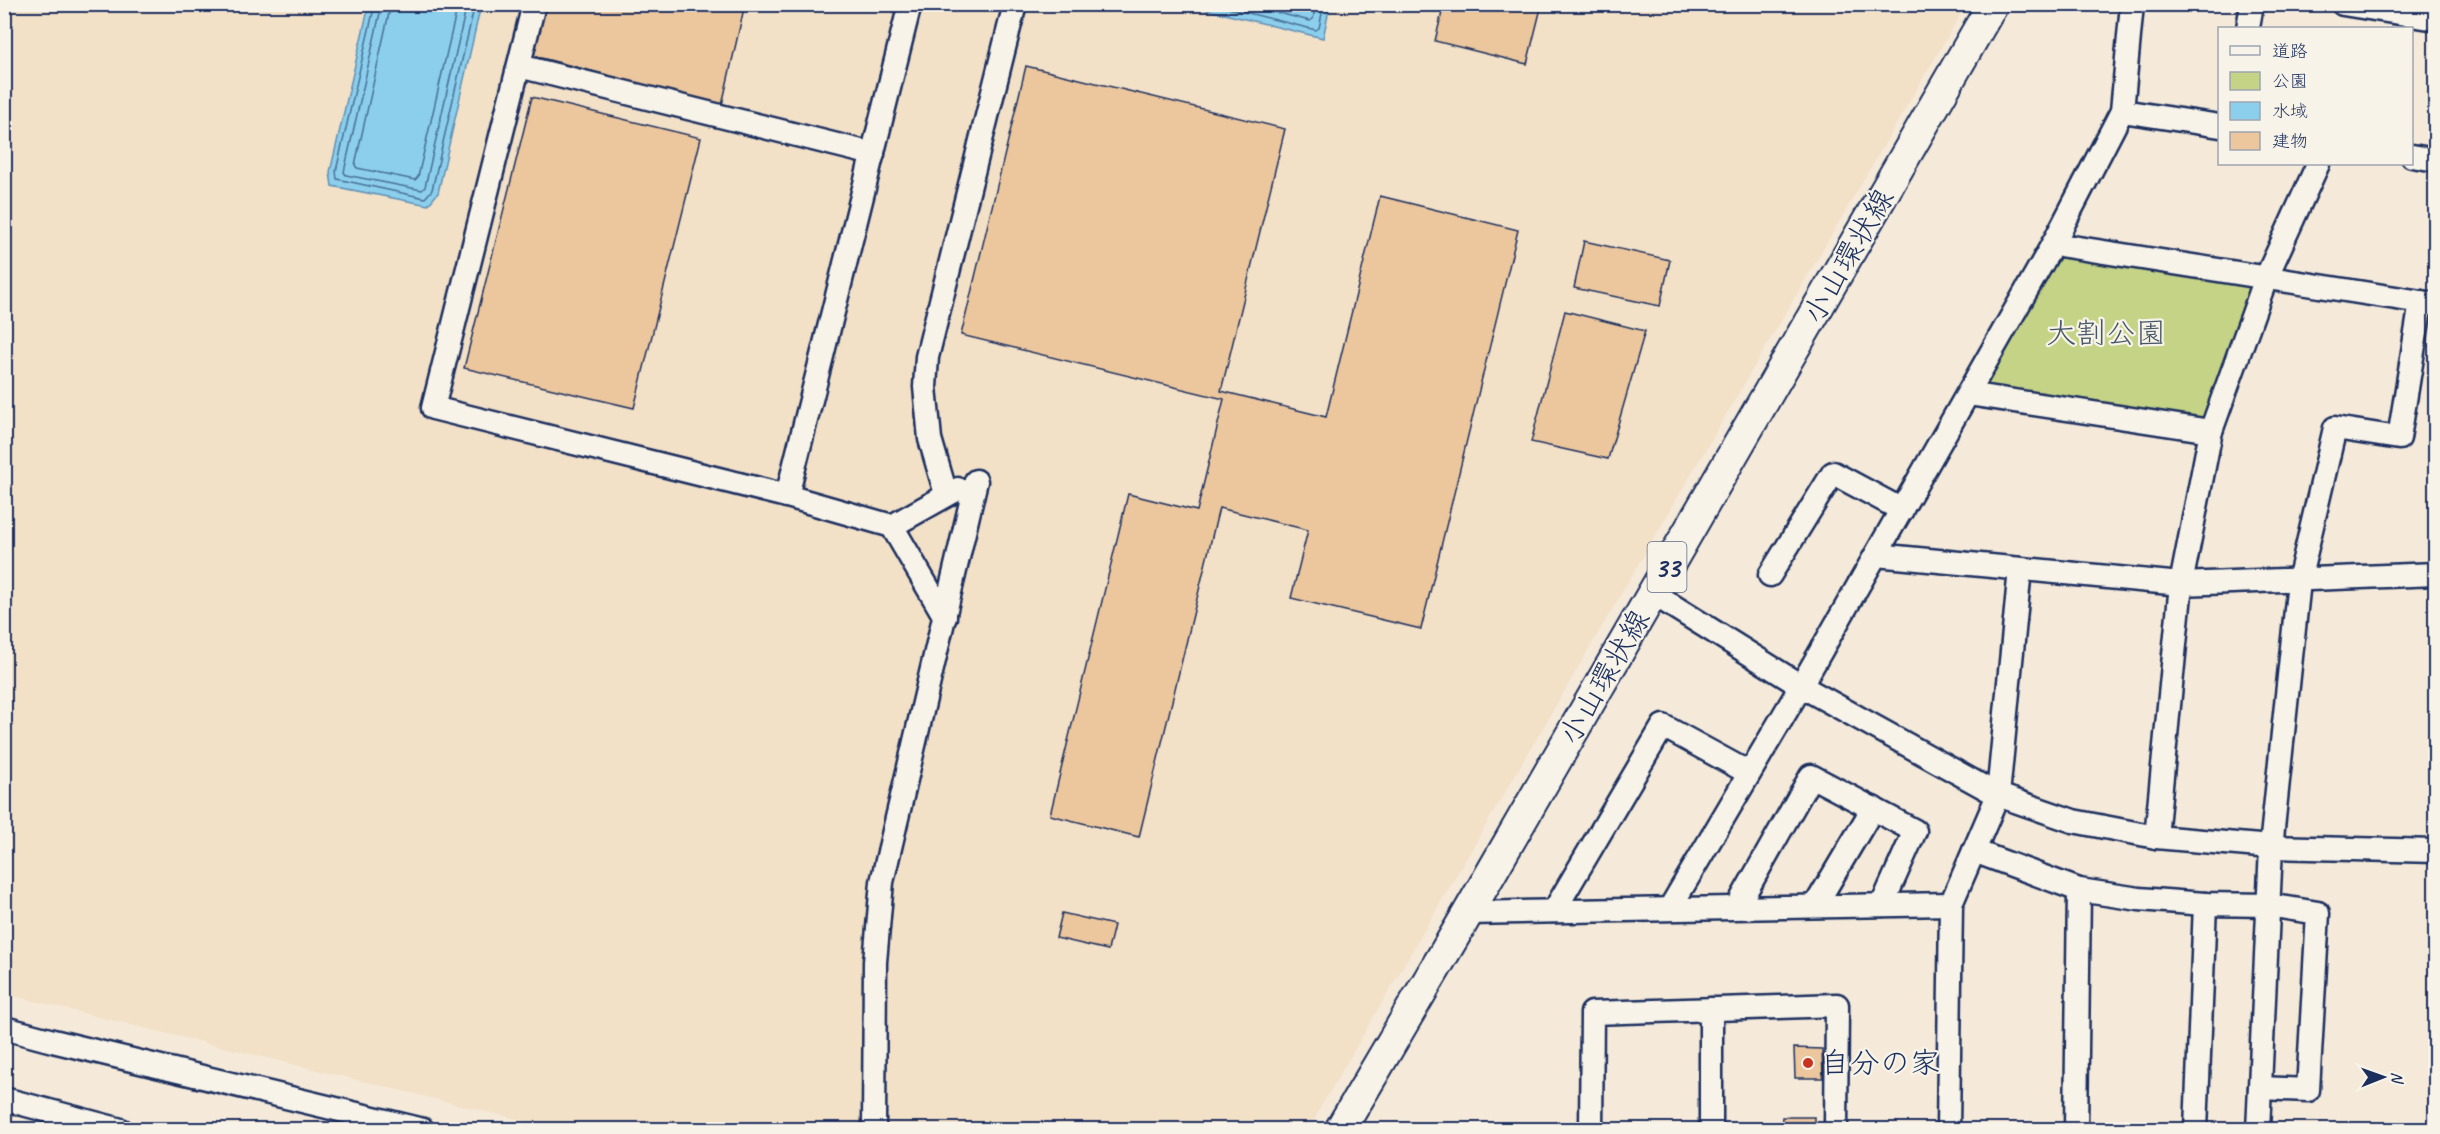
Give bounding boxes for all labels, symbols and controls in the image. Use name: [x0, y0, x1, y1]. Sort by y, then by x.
legend: [2218, 27, 2413, 165]
text: 道路: [2272, 40, 2308, 62]
text: 公園: [2272, 70, 2308, 92]
text: 水域: [2272, 100, 2308, 122]
text: 建物: [2272, 130, 2308, 152]
street label: 小山環状線: [1794, 182, 1902, 330]
park label: 大割公園: [2046, 314, 2166, 352]
road number: 33: [1648, 542, 1686, 592]
street label: 小山環状線: [1550, 603, 1658, 751]
place label: 自分の家: [1820, 1044, 1940, 1082]
north arrow: [2353, 1047, 2413, 1107]
marker: 自分の家: [1801, 1056, 1815, 1070]
text: N: [2387, 1072, 2407, 1085]

